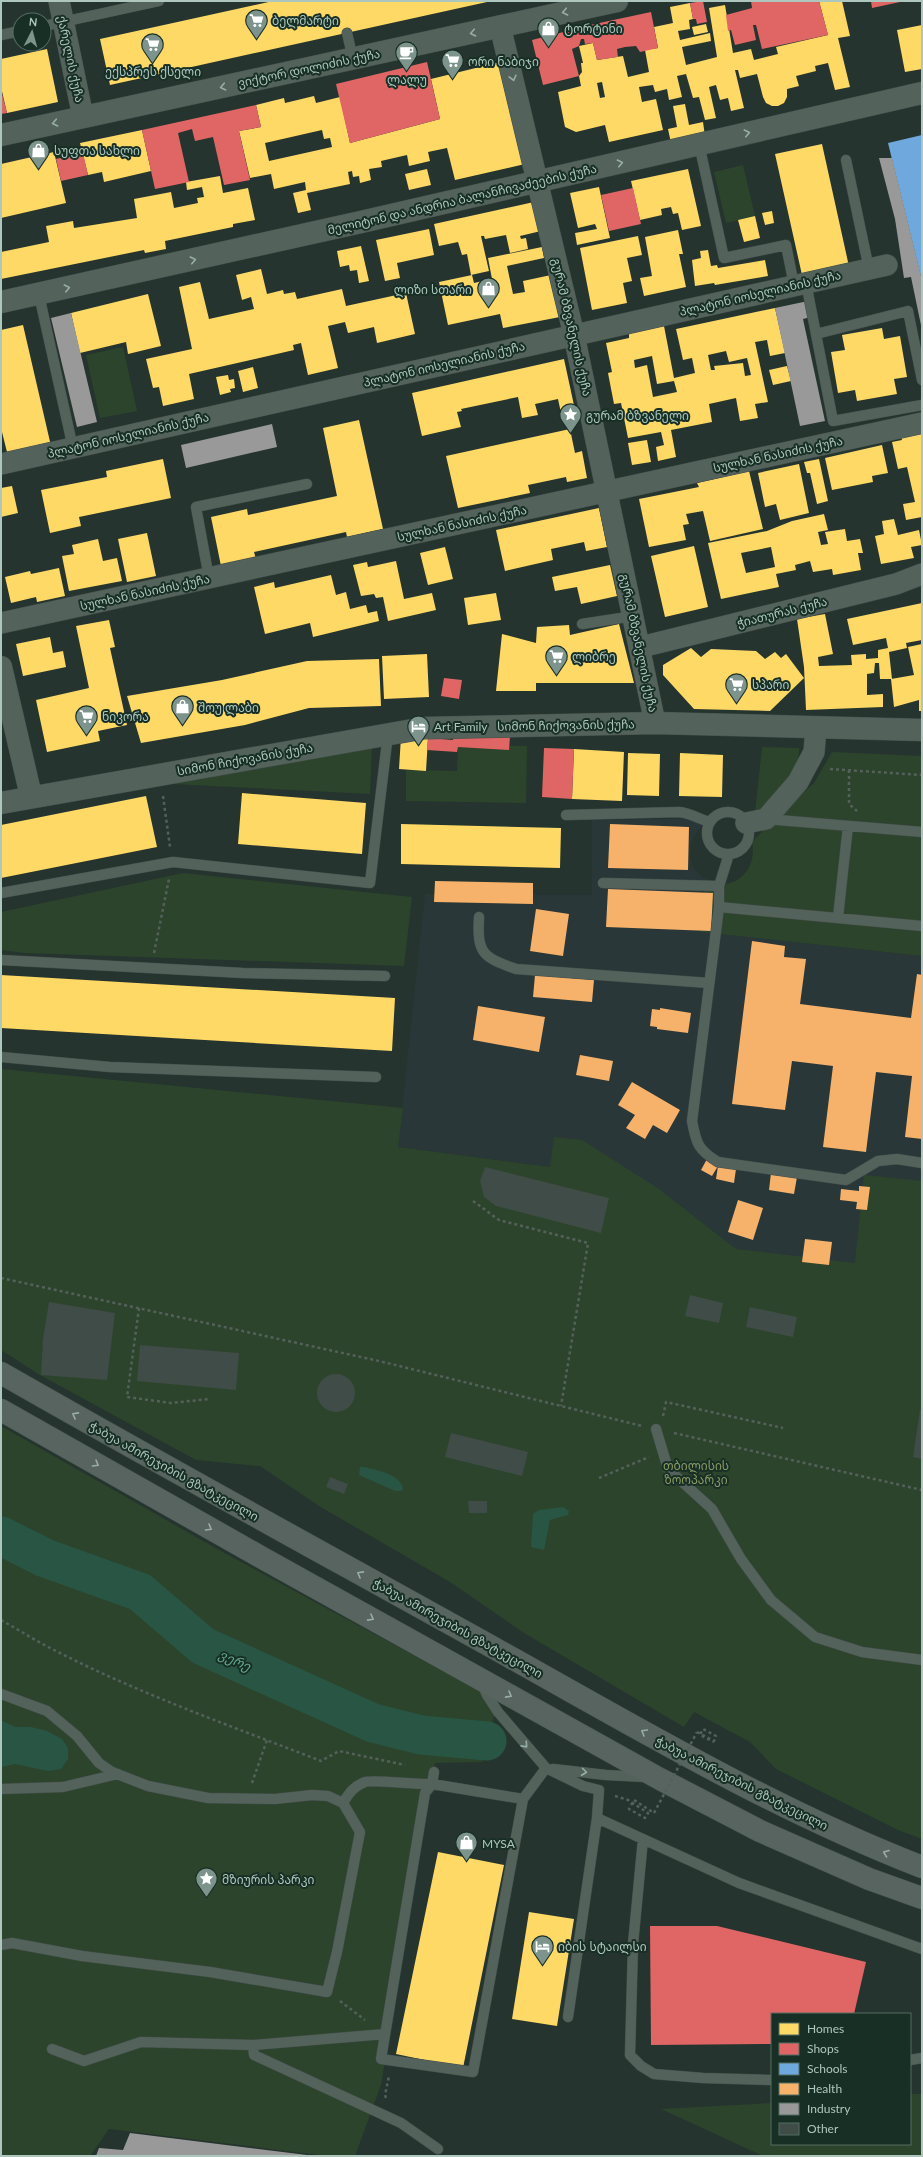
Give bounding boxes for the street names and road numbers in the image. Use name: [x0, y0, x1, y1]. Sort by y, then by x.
street label: ქარელის ქუჩა: [53, 14, 88, 104]
street label: ვიქტორ დოლიძის ქუჩა: [237, 46, 382, 91]
street label: მელიტონ და ანდრია ბალანჩივაძეების ქუჩა: [326, 161, 598, 238]
street label: გურამ ბზვანელის ქუჩა: [548, 256, 595, 398]
street label: პლატონ იოსელიანის ქუჩა: [678, 267, 843, 320]
street label: პლატონ იოსელიანის ქუჩა: [362, 338, 527, 391]
street label: პლატონ იოსელიანის ქუჩა: [46, 409, 211, 462]
street label: სულხან ნასიძის ქუჩა: [712, 433, 844, 476]
street label: სულხან ნასიძის ქუჩა: [396, 502, 528, 545]
street label: სულხან ნასიძის ქუჩა: [79, 571, 211, 614]
street label: გურამ ბზვანელის ქუჩა: [616, 572, 661, 714]
street label: ჭიათურას ქუჩა: [735, 594, 829, 630]
street label: სიმონ ჩიქოვანის ქუჩა: [497, 716, 635, 734]
street label: სიმონ ჩიქოვანის ქუჩა: [176, 740, 314, 778]
street label: ჭაბუა ამირეჯიბის გზატკეცილი: [86, 1418, 261, 1525]
street label: ჭაბუა ამირეჯიბის გზატკეცილი: [370, 1575, 545, 1682]
street label: ჭაბუა ამირეჯიბის გზატკეცილი: [653, 1733, 831, 1834]

